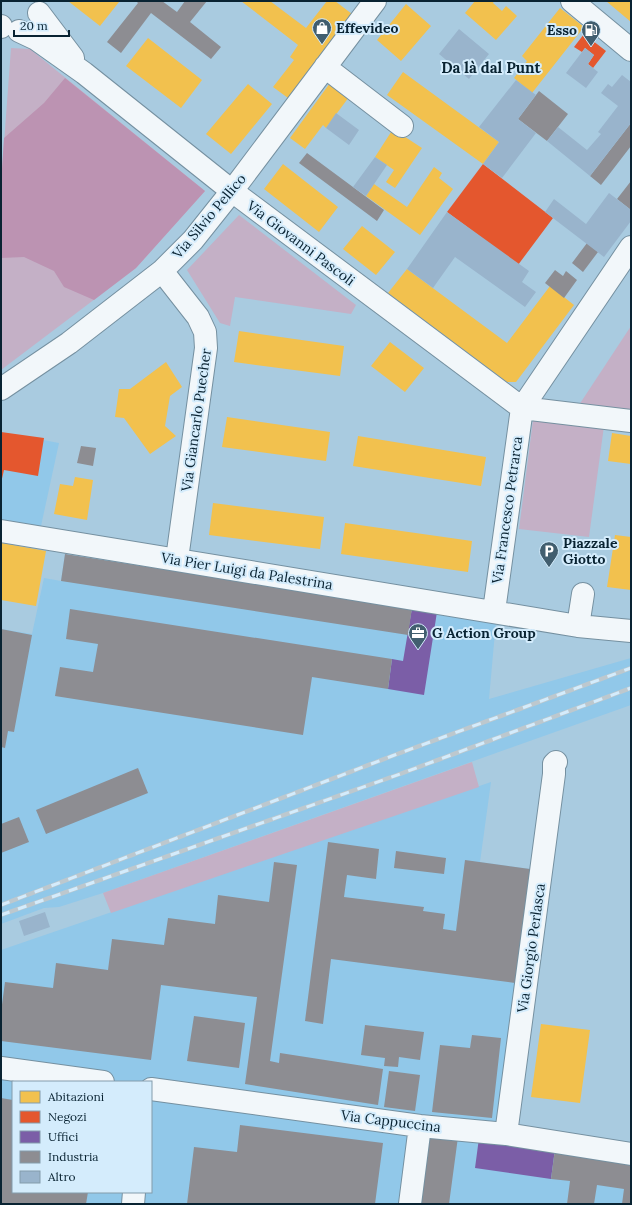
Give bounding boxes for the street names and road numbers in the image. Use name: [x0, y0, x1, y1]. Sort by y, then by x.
street label: Via Silvio Pellico: [168, 170, 250, 263]
street label: Via Giovanni Pascoli: [243, 196, 359, 290]
street label: Via Giancarlo Puecher: [177, 347, 215, 494]
street label: Via Francesco Petrarca: [488, 435, 526, 586]
street label: Via Pier Luigi da Palestrina: [159, 548, 334, 593]
street label: Via Giorgio Perlasca: [513, 882, 549, 1015]
street label: Via Cappuccina: [339, 1106, 442, 1136]

